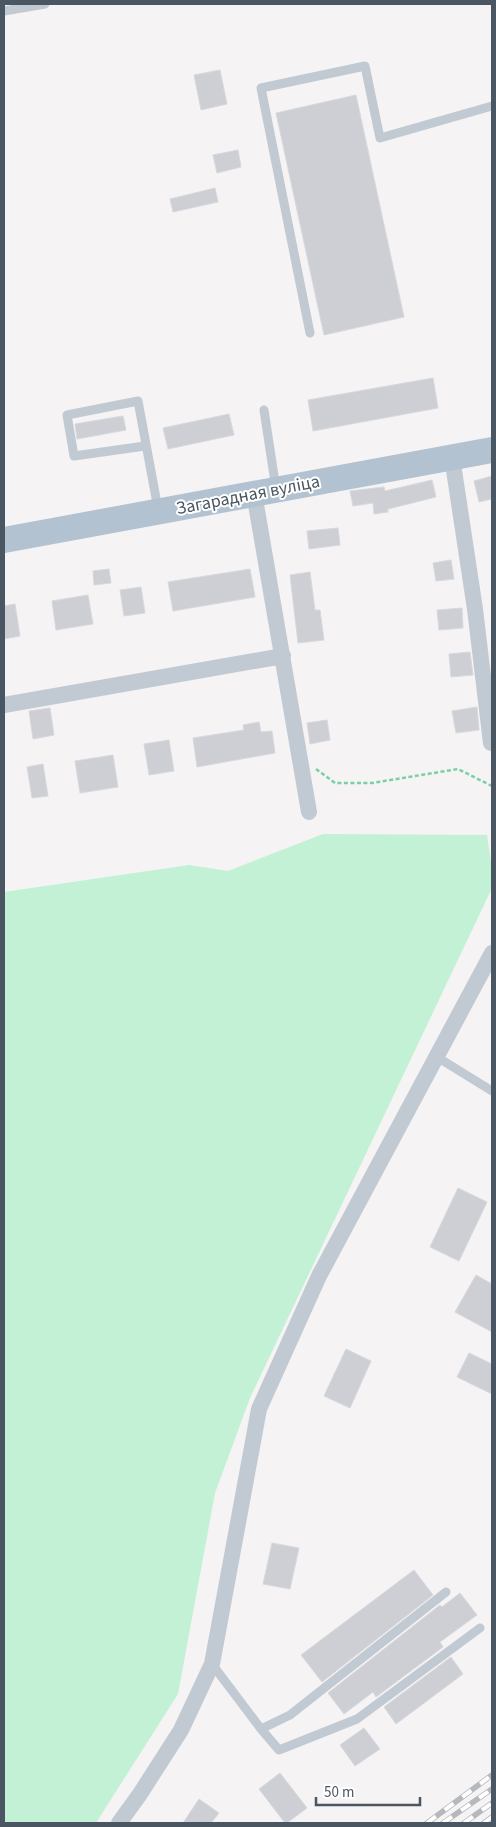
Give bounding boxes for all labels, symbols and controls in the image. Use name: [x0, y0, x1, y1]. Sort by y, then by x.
street label: Загарадная вуліца: [174, 469, 322, 521]
scale bar: [316, 1774, 420, 1806]
text: 50 m: [324, 1782, 354, 1803]

